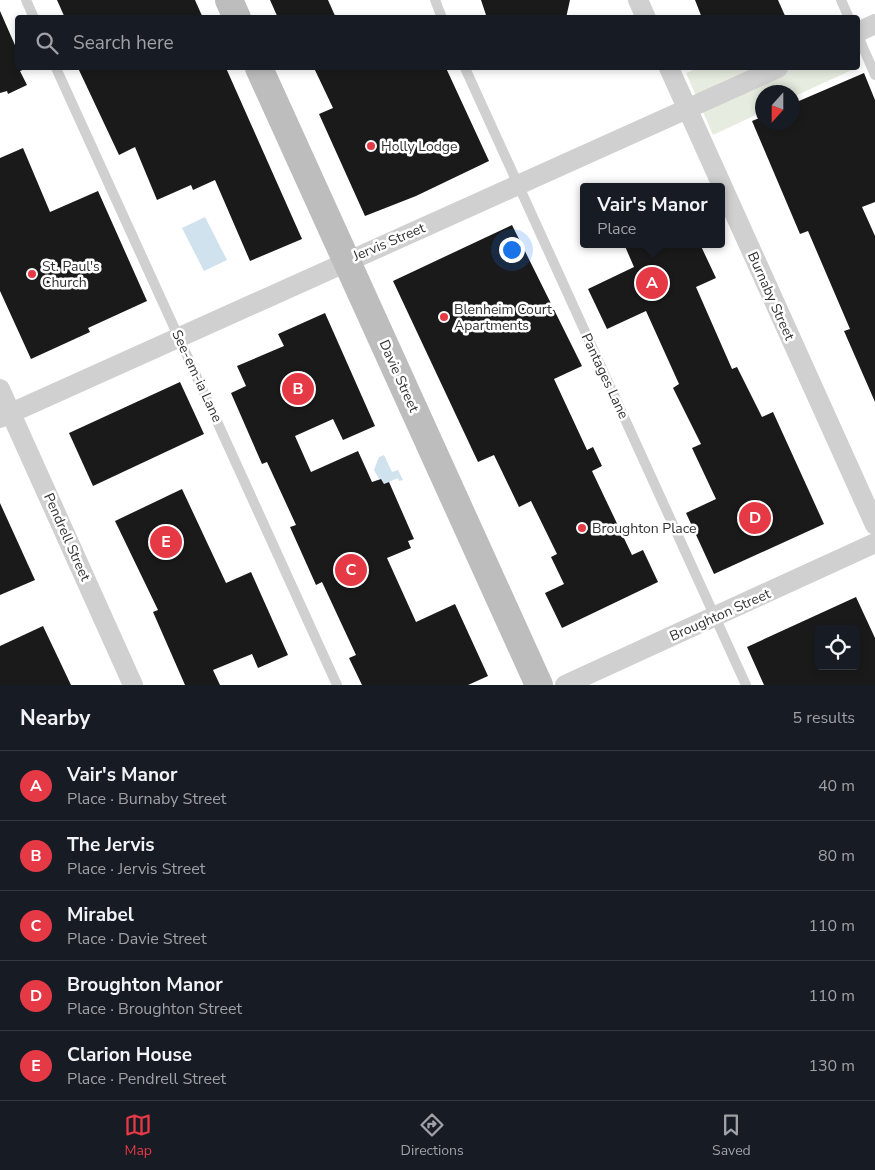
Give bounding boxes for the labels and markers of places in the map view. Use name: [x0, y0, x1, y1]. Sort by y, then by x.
place label: Holly Lodge: [381, 137, 458, 156]
marker: Holly Lodge: [365, 140, 377, 152]
place label: St. Paul's Church: [42, 257, 100, 292]
pin: A: [636, 264, 668, 302]
marker: St. Paul's Church: [26, 268, 38, 280]
place label: Blenheim Court Apartments: [454, 300, 552, 335]
marker: Blenheim Court Apartments: [438, 311, 450, 323]
pin: B: [282, 370, 314, 408]
pin: D: [739, 499, 771, 537]
place label: Broughton Place: [592, 519, 697, 538]
marker: Broughton Place: [576, 522, 588, 534]
pin: E: [150, 523, 182, 561]
pin: C: [335, 551, 367, 589]

